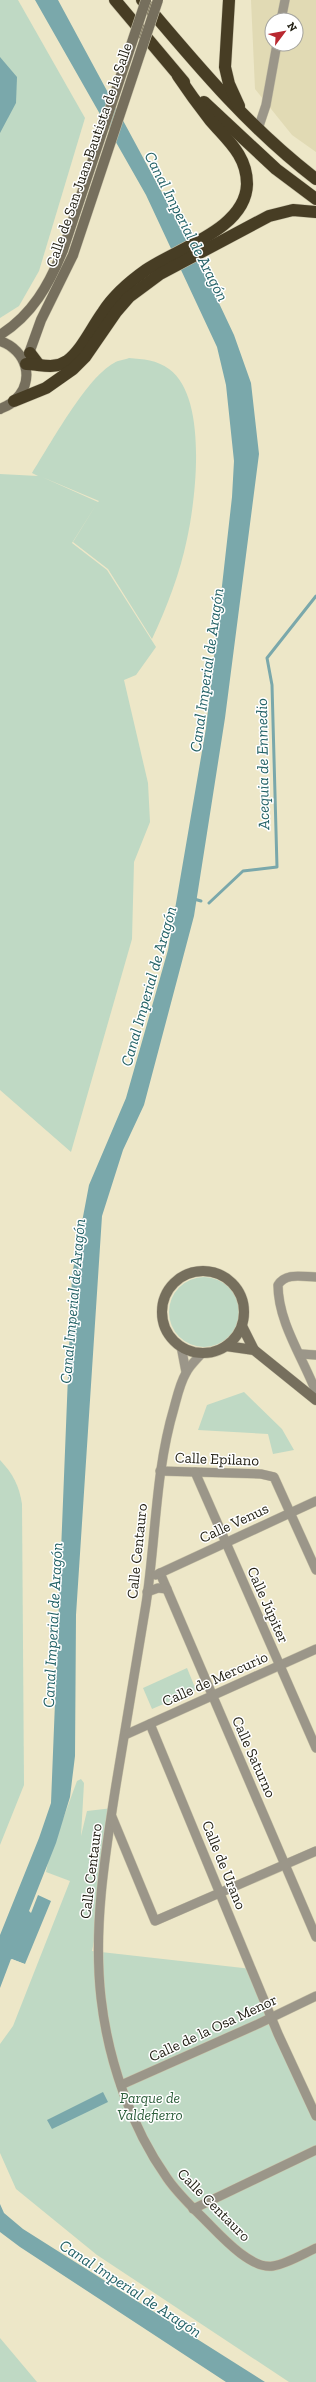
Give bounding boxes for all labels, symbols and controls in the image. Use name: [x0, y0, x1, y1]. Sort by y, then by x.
north arrow: [264, 12, 304, 52]
text: N: [284, 20, 300, 34]
street label: Calle de San Juan Bautista de la Salle: [42, 40, 136, 270]
water label: Canal Imperial de Aragón: [141, 148, 233, 304]
water label: Canal Imperial de Aragón: [186, 587, 227, 753]
water label: Acequia de Enmedio: [252, 698, 273, 831]
water label: Canal Imperial de Aragón: [117, 904, 180, 1068]
water label: Canal Imperial de Aragón: [56, 1218, 89, 1384]
street label: Calle Epilano: [175, 1449, 260, 1469]
street label: Calle Venus: [197, 1499, 271, 1547]
street label: Calle Centauro: [123, 1502, 151, 1600]
water label: Canal Imperial de Aragón: [39, 1542, 66, 1708]
street label: Calle Júpiter: [243, 1564, 293, 1646]
street label: Calle de Mercurio: [159, 1648, 271, 1710]
street label: Calle Saturno: [228, 1714, 280, 1801]
street label: Calle de Urano: [198, 1818, 250, 1912]
street label: Calle Centauro: [76, 1822, 106, 1920]
street label: Calle de la Osa Menor: [146, 1990, 280, 2066]
park label: Parque de Valdefierro: [117, 2089, 183, 2124]
street label: Calle Centauro: [174, 2165, 254, 2245]
water label: Canal Imperial de Aragón: [56, 2235, 205, 2341]

